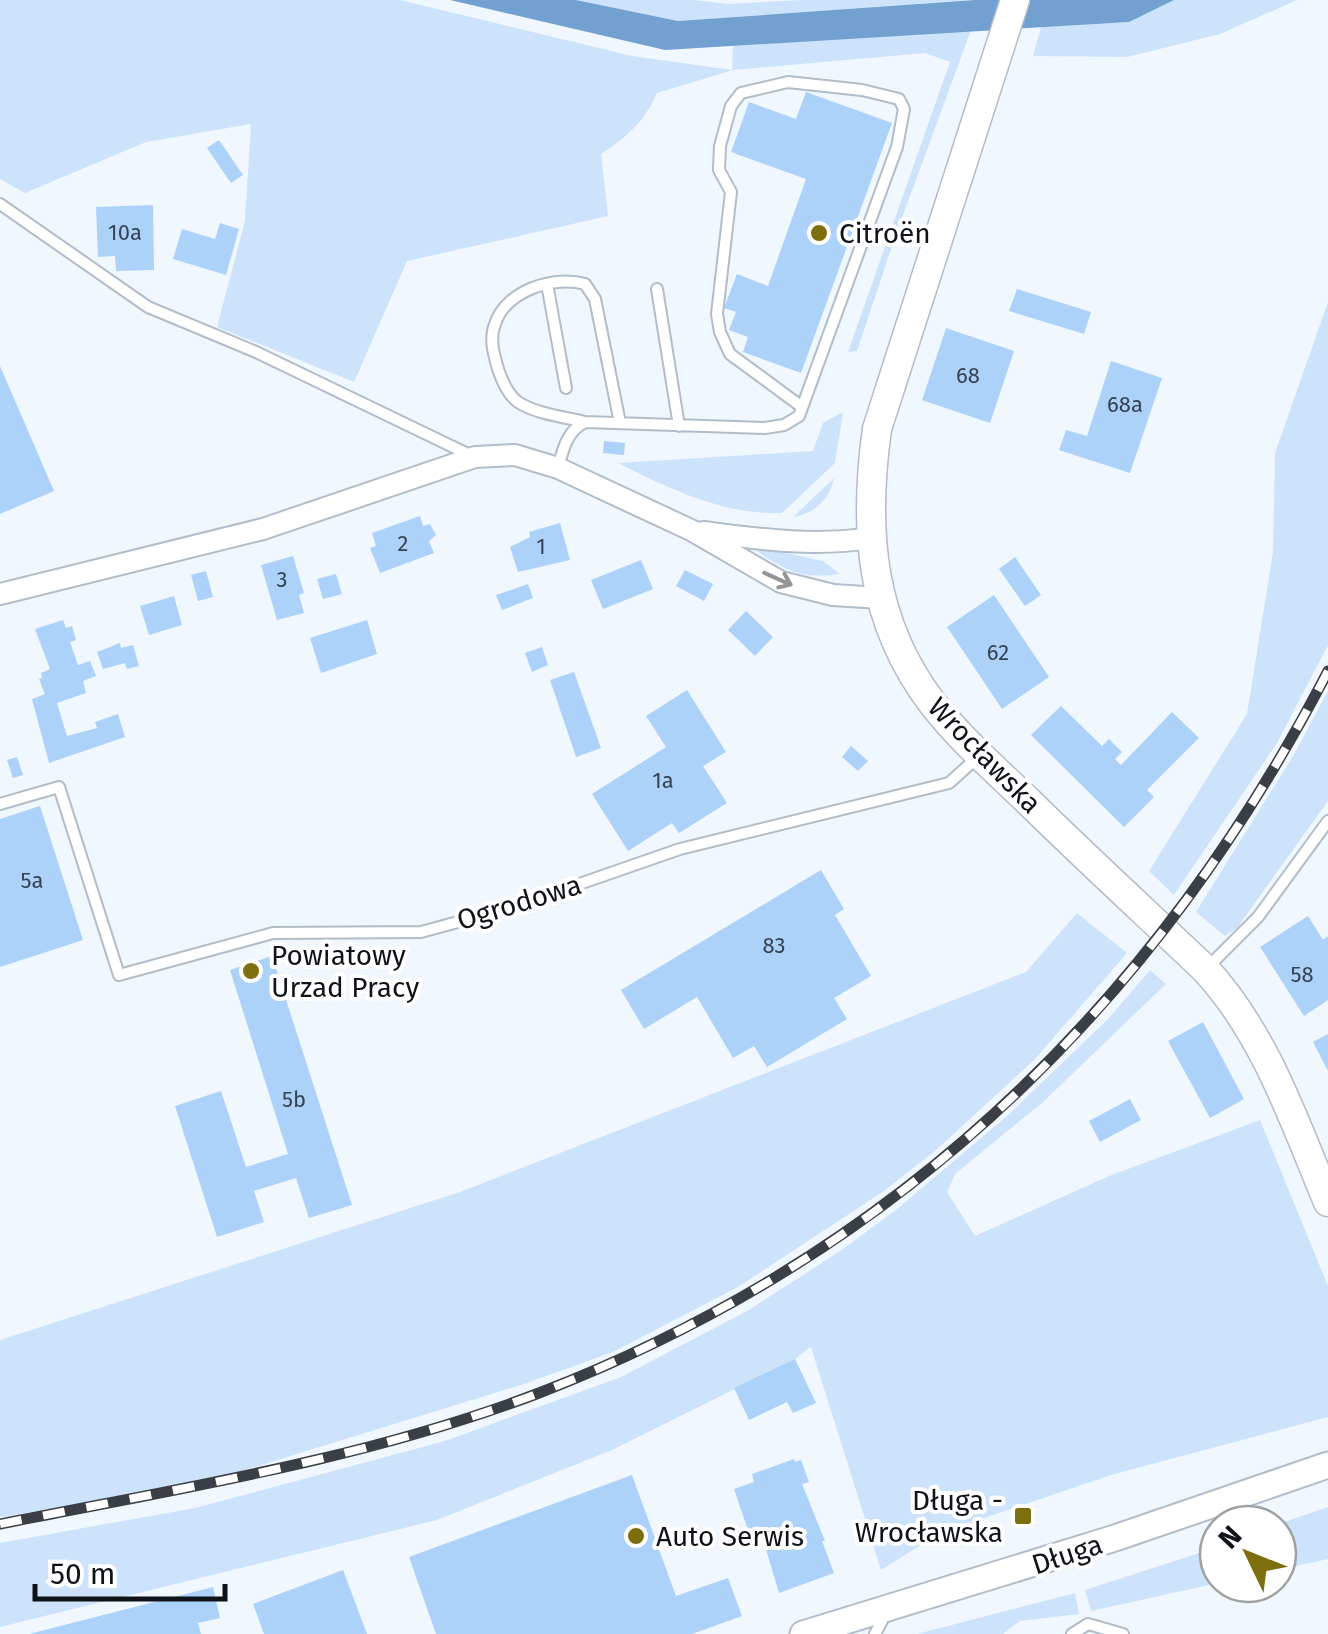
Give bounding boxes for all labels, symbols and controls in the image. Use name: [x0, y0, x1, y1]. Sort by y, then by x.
place label: Citroën: [839, 217, 931, 250]
house number: 10a: [108, 219, 142, 246]
marker: Citroën: [808, 222, 830, 244]
house number: 68: [956, 362, 980, 389]
house number: 68a: [1107, 391, 1143, 418]
house number: 2: [398, 530, 408, 557]
house number: 1: [536, 533, 546, 560]
house number: 3: [277, 566, 287, 593]
one-way arrow: [762, 571, 793, 589]
house number: 62: [987, 639, 1009, 666]
street label: Wrocławska: [921, 691, 1048, 820]
house number: 1a: [652, 767, 674, 794]
house number: 5a: [21, 867, 44, 894]
street label: Ogrodowa: [453, 868, 585, 937]
house number: 83: [762, 932, 786, 959]
place label: Powiatowy Urzad Pracy: [271, 939, 419, 1004]
marker: Powiatowy Urzad Pracy: [240, 960, 262, 982]
house number: 58: [1290, 961, 1314, 988]
house number: 5b: [282, 1086, 306, 1113]
place label: Długa - Wrocławska: [855, 1484, 1003, 1549]
north arrow: [1198, 1504, 1298, 1604]
marker: Długa - Wrocławska: [1012, 1505, 1034, 1527]
text: N: [1212, 1519, 1248, 1555]
place label: Auto Serwis: [656, 1520, 804, 1553]
marker: Auto Serwis: [625, 1525, 647, 1547]
street label: Długa: [1028, 1528, 1107, 1581]
scale bar: [35, 1539, 225, 1601]
text: 50 m: [50, 1556, 115, 1592]

